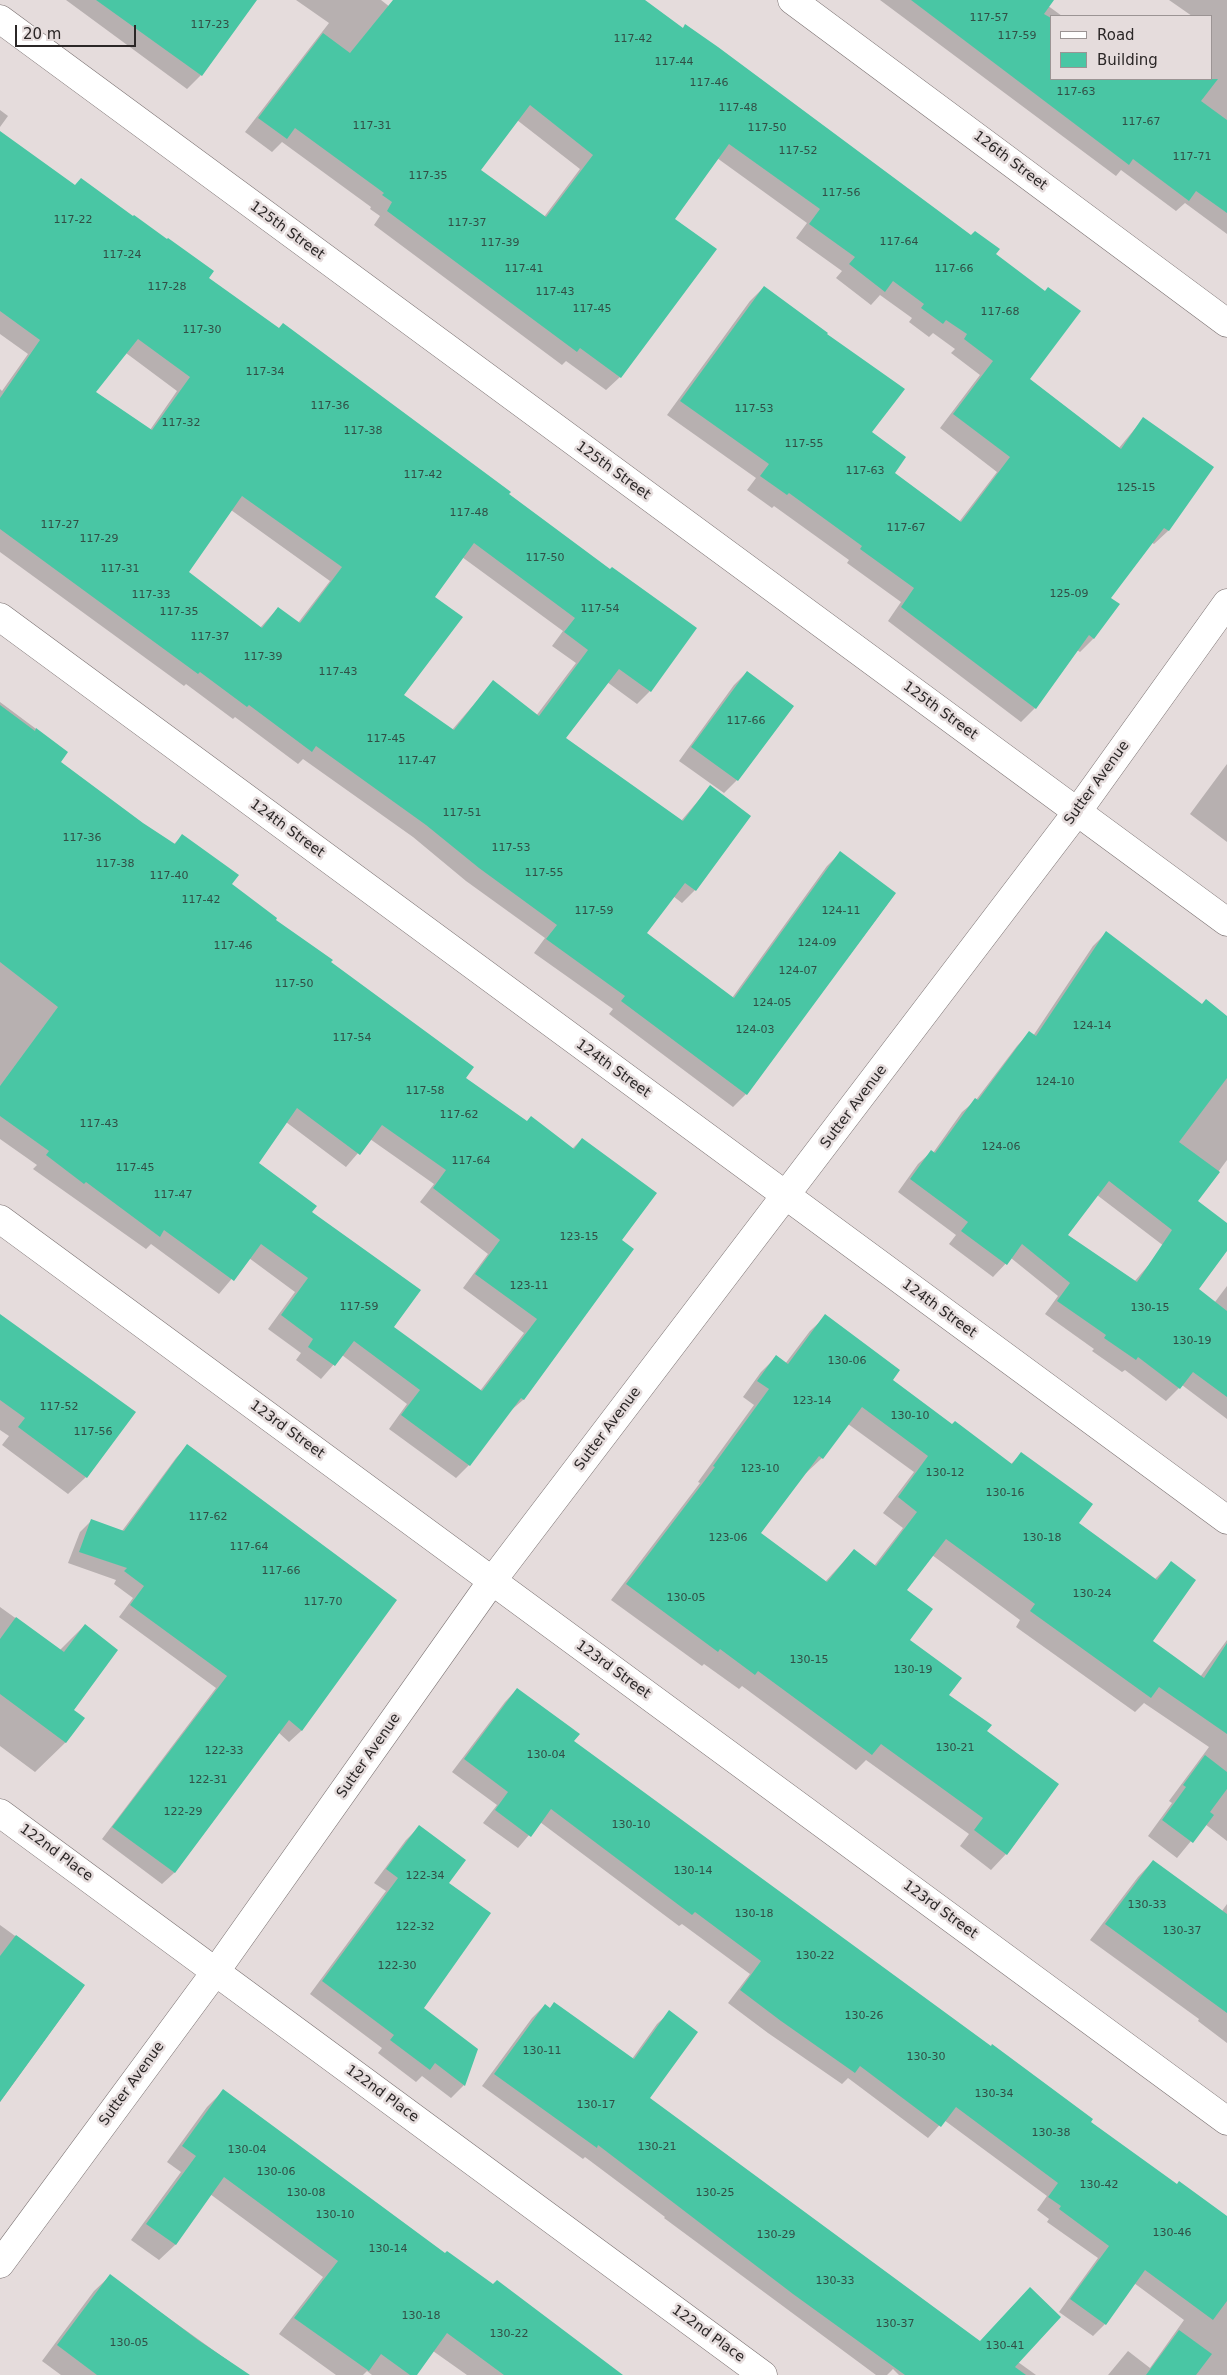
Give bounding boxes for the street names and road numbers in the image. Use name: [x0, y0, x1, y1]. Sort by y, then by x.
street label: 126th Street: [970, 128, 1050, 194]
street label: 125th Street: [246, 198, 328, 264]
street label: 125th Street: [572, 438, 654, 504]
street label: 125th Street: [899, 678, 981, 744]
street label: Sutter Avenue: [1061, 738, 1133, 828]
street label: 124th Street: [246, 796, 328, 862]
street label: 124th Street: [572, 1036, 654, 1102]
street label: Sutter Avenue: [817, 1062, 891, 1152]
street label: 124th Street: [898, 1276, 980, 1342]
street label: Sutter Avenue: [571, 1384, 645, 1474]
street label: 123rd Street: [246, 1397, 328, 1463]
street label: 123rd Street: [572, 1637, 654, 1703]
street label: Sutter Avenue: [334, 1710, 404, 1802]
street label: 122nd Place: [16, 1821, 96, 1885]
street label: 123rd Street: [899, 1877, 981, 1943]
street label: Sutter Avenue: [96, 2039, 168, 2129]
street label: 122nd Place: [342, 2062, 422, 2126]
street label: 122nd Place: [668, 2302, 748, 2366]

